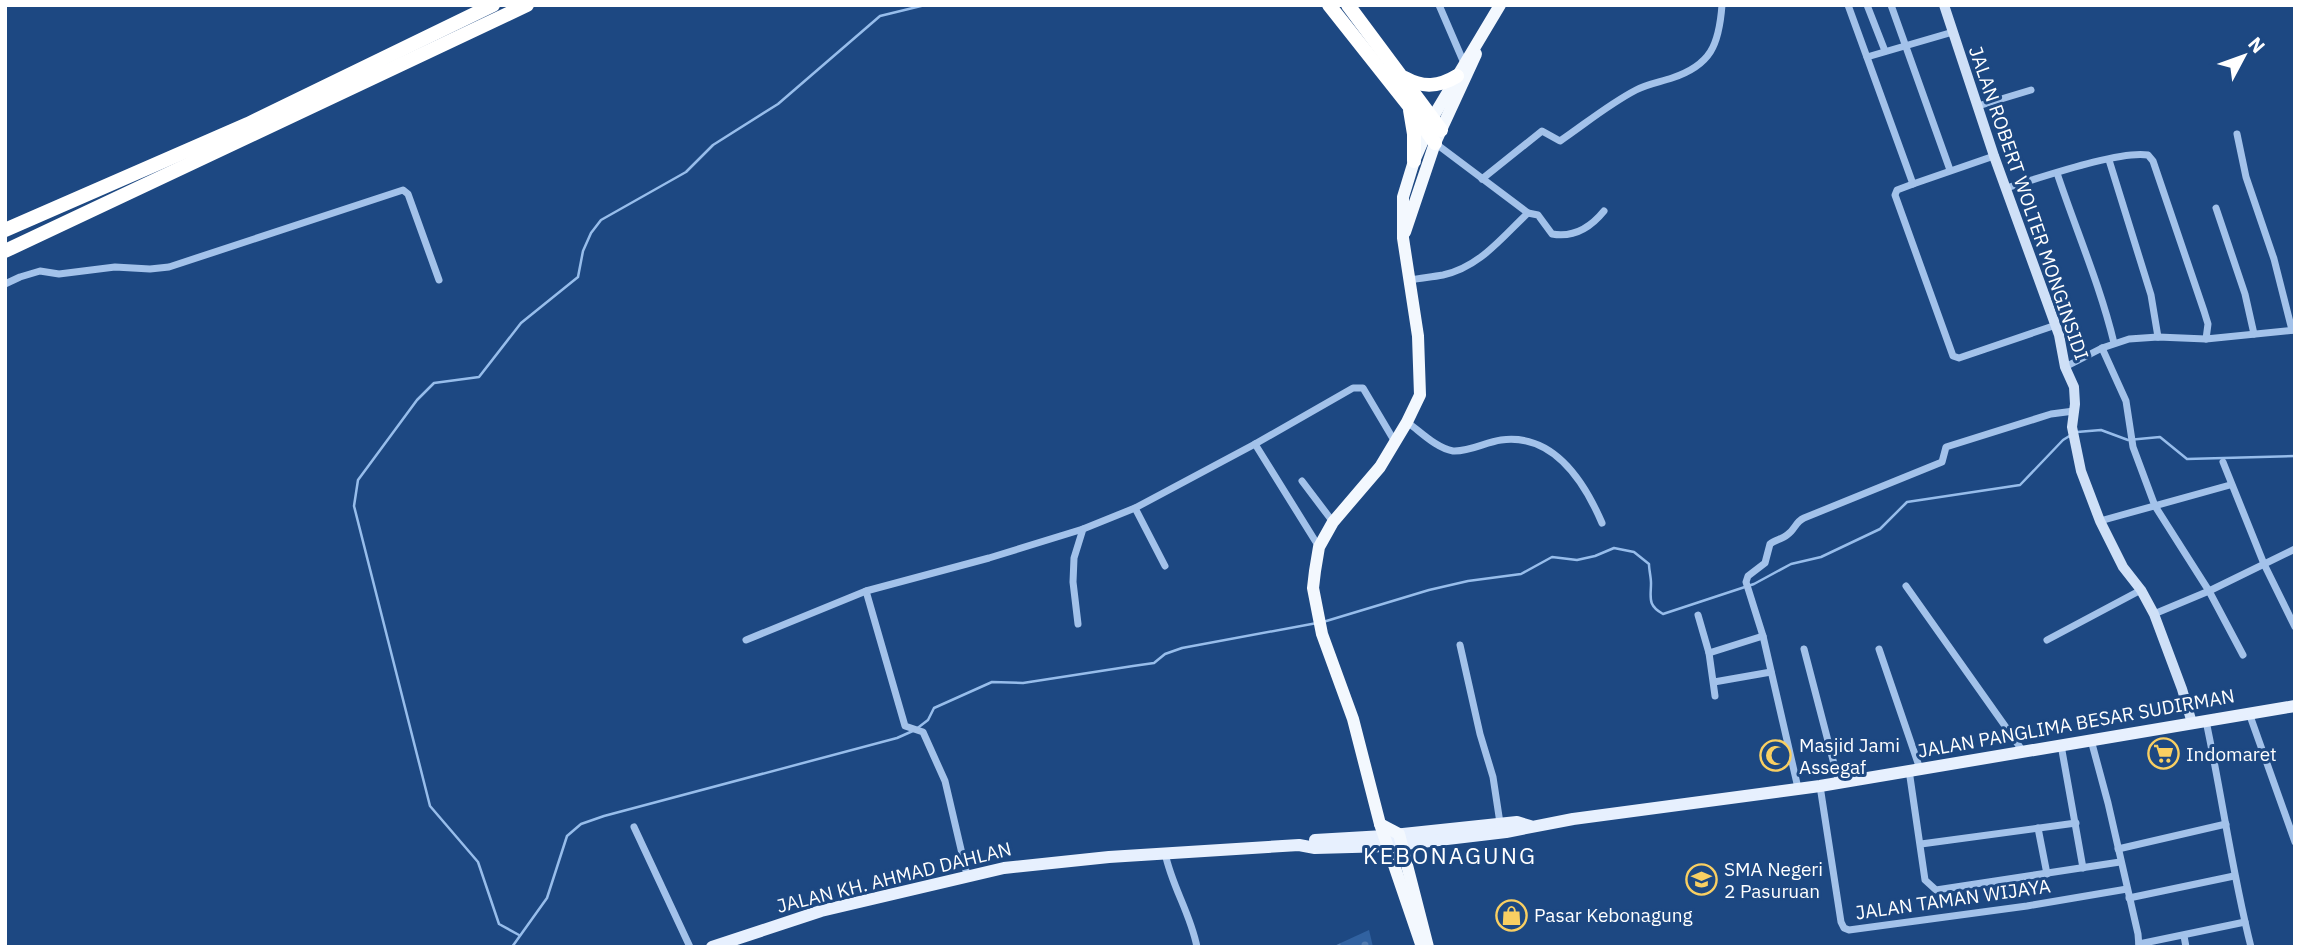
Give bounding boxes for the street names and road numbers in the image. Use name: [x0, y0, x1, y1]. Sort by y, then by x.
street label: JALAN ROBERT WOLTER MONGINSIDI: [1964, 43, 2094, 363]
street label: JALAN PANGLIMA BESAR SUDIRMAN: [1916, 683, 2236, 763]
street label: JALAN KH. AHMAD DAHLAN: [774, 836, 1014, 918]
street label: JALAN TAMAN WIJAYA: [1854, 873, 2052, 925]

